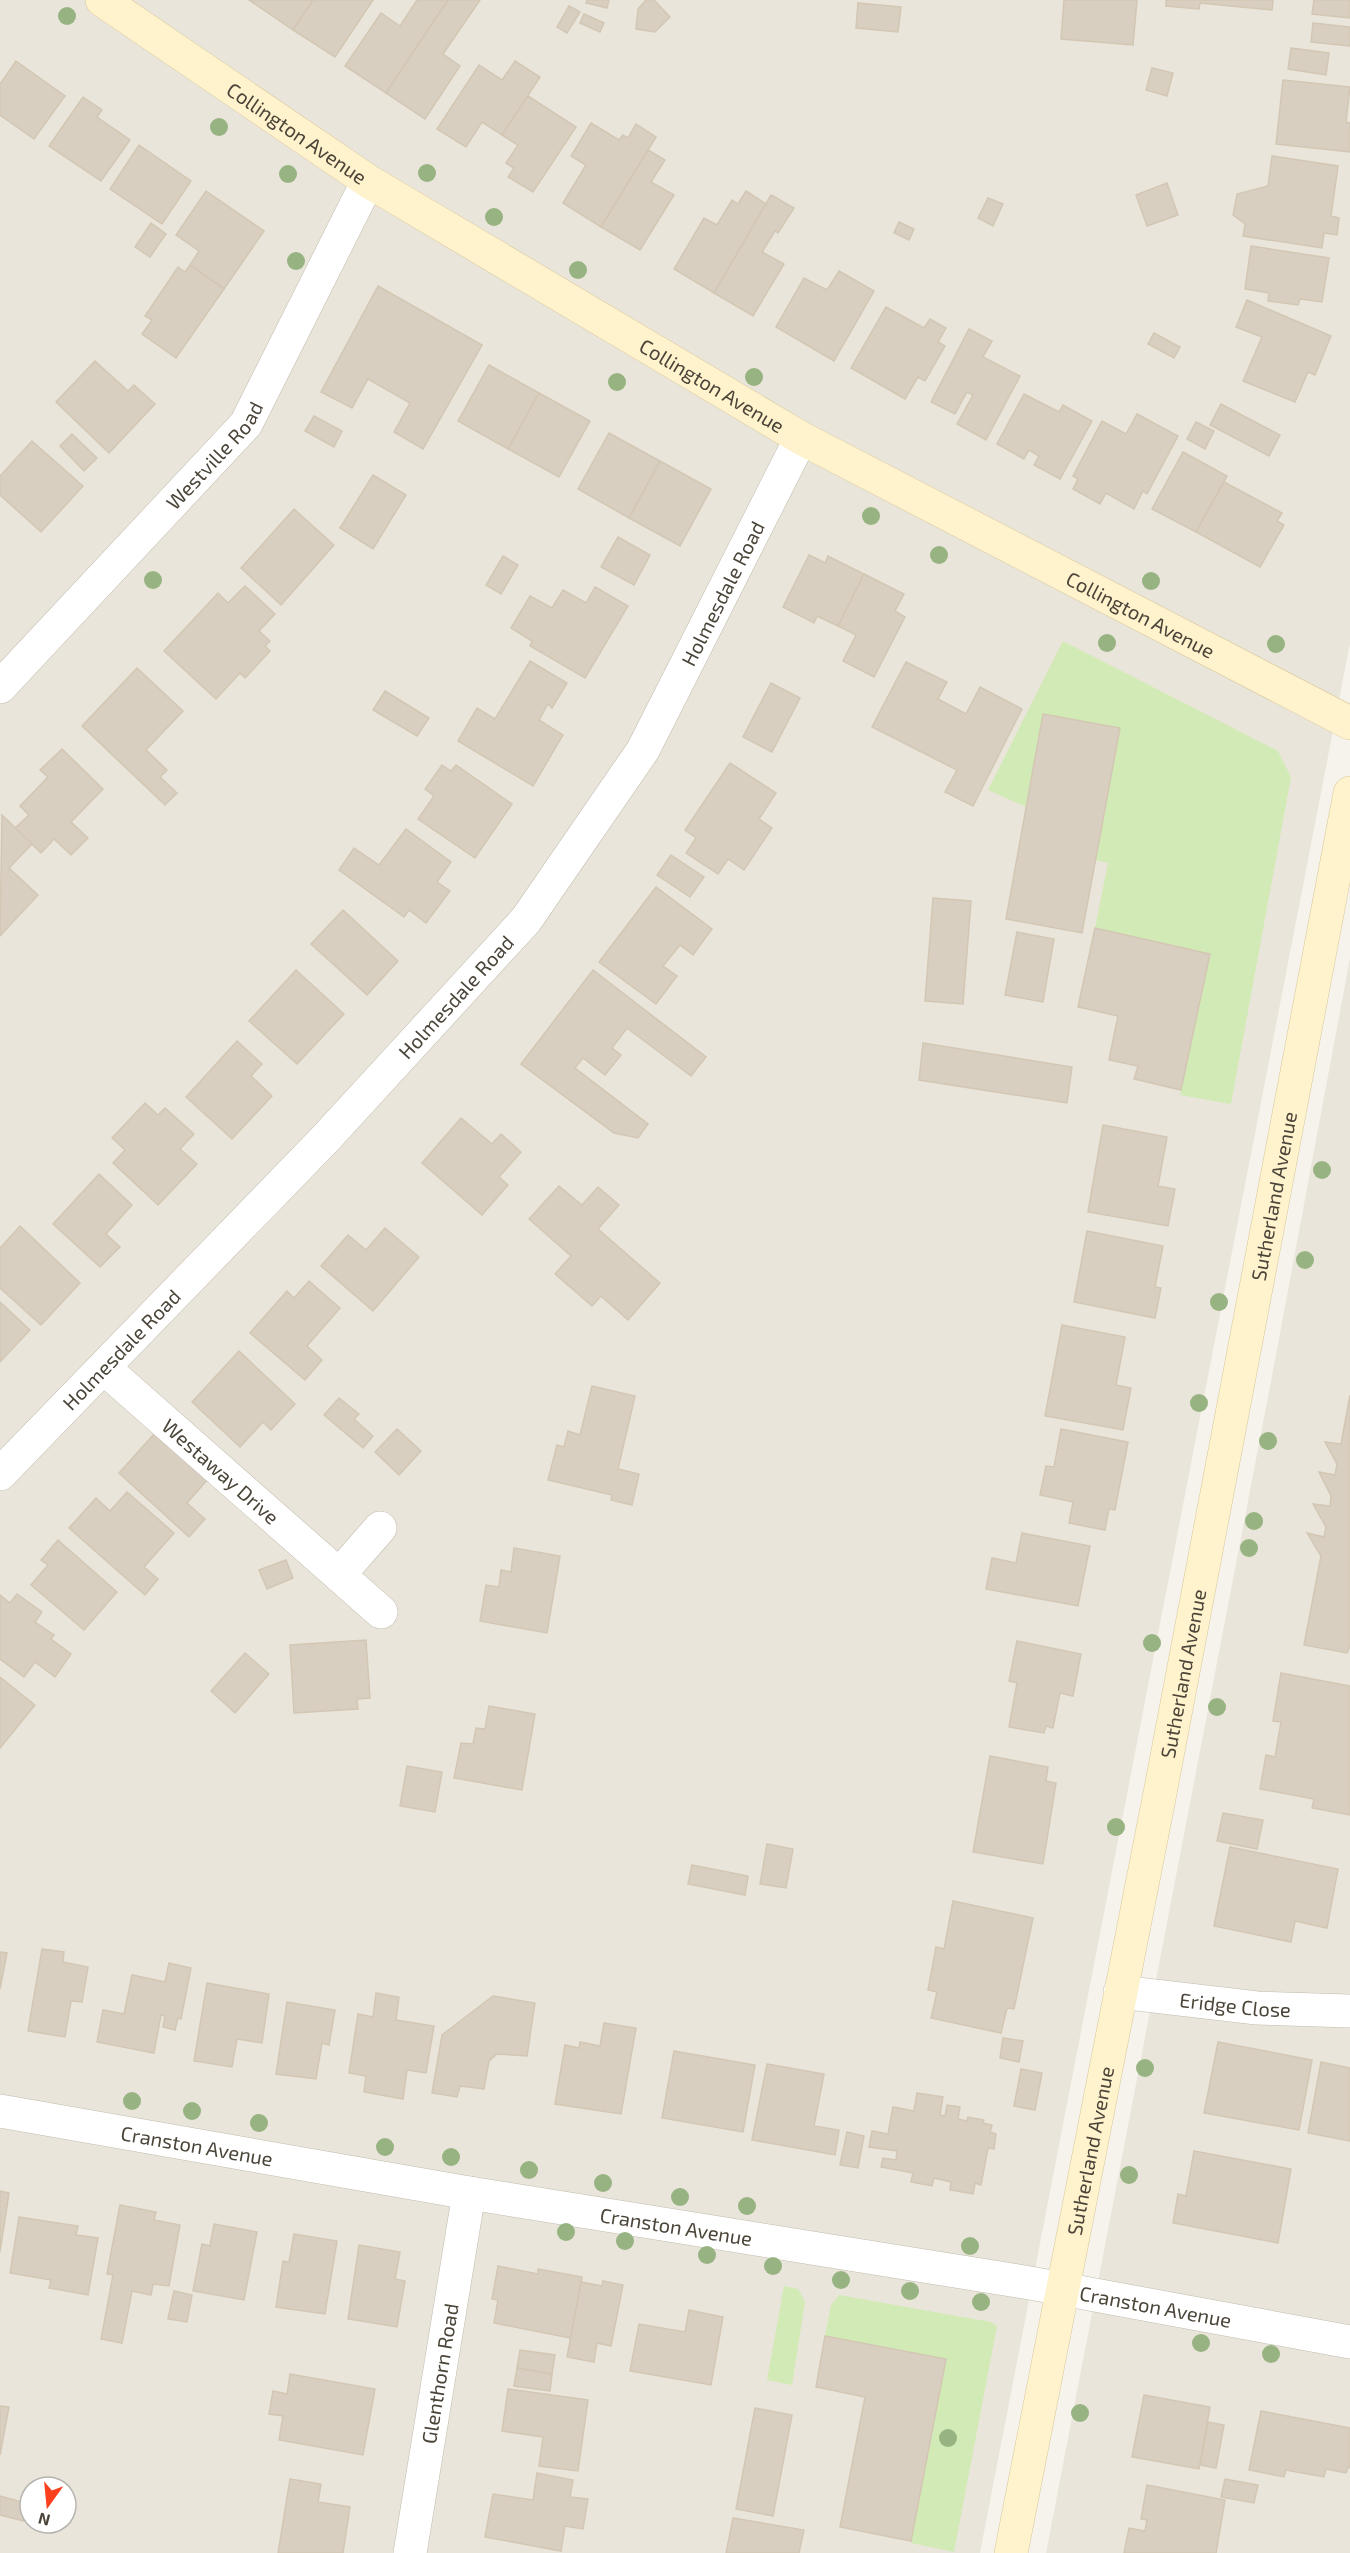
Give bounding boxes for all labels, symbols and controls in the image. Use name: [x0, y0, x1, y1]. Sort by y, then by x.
street label: Collington Avenue: [223, 77, 372, 189]
street label: Collington Avenue: [636, 333, 789, 437]
street label: Westville Road: [161, 397, 267, 514]
street label: Holmesdale Road: [676, 517, 769, 670]
street label: Collington Avenue: [1062, 566, 1219, 663]
street label: Holmesdale Road: [393, 930, 518, 1063]
street label: Sutherland Avenue: [1246, 1110, 1301, 1283]
street label: Holmesdale Road: [57, 1284, 185, 1414]
street label: Westaway Drive: [158, 1413, 284, 1529]
street label: Sutherland Avenue: [1155, 1587, 1211, 1760]
street label: Eridge Close: [1178, 1987, 1291, 2021]
street label: Sutherland Avenue: [1062, 2064, 1118, 2237]
street label: Cranston Avenue: [119, 2120, 275, 2171]
street label: Cranston Avenue: [598, 2202, 754, 2250]
street label: Cranston Avenue: [1078, 2280, 1233, 2332]
street label: Glenthorn Road: [416, 2302, 463, 2445]
north arrow: [18, 2475, 78, 2535]
text: N: [36, 2509, 52, 2531]

